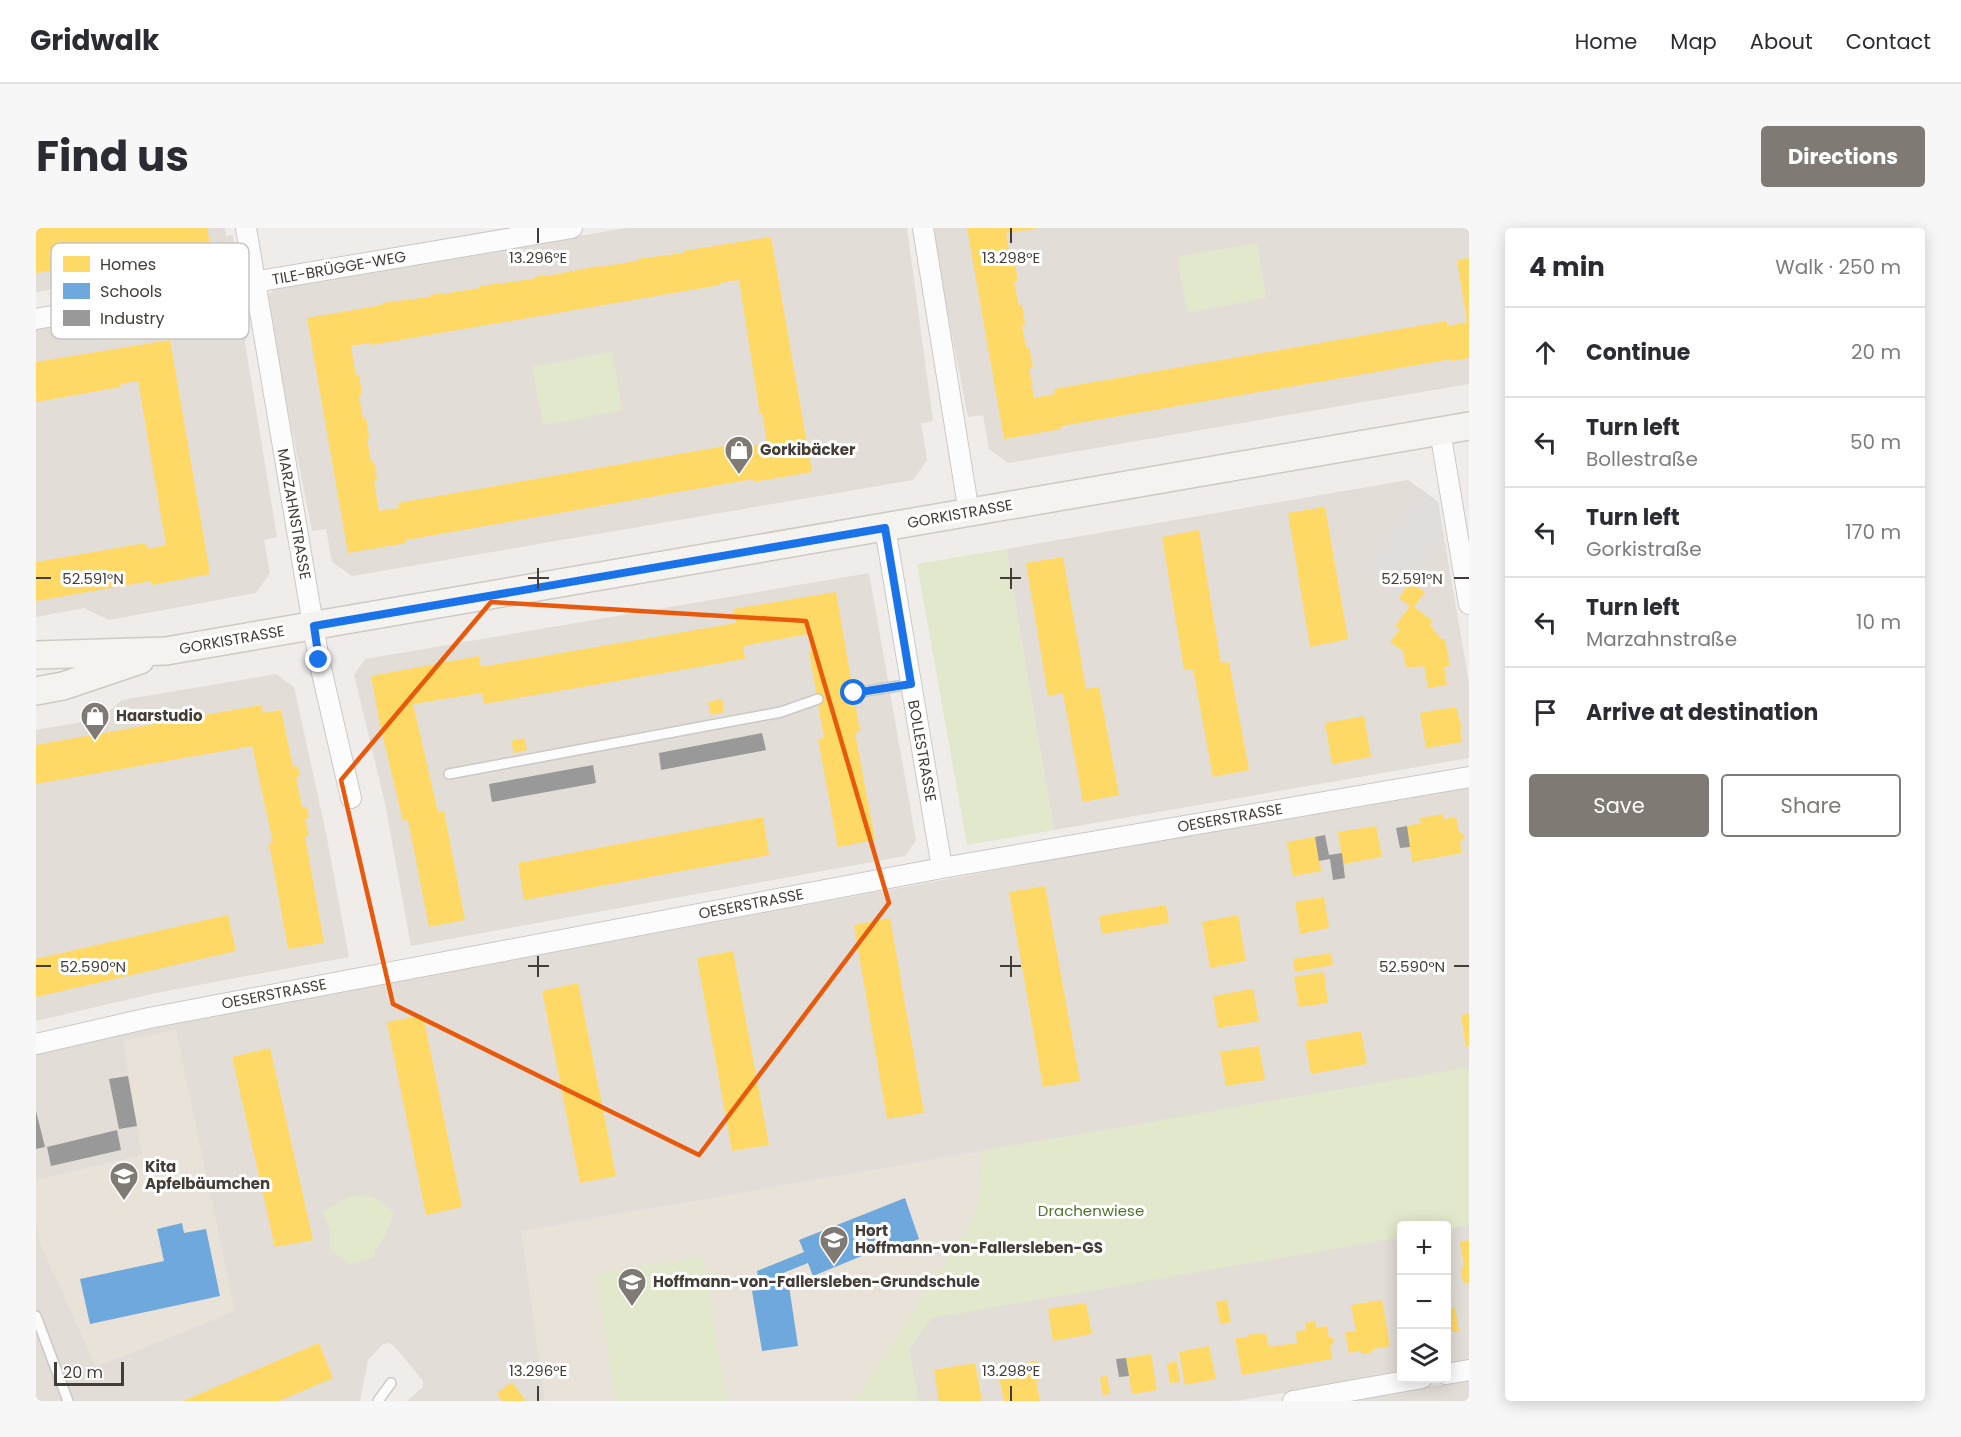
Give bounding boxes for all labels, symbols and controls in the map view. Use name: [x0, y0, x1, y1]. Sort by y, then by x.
text: Gridwalk: [30, 21, 159, 60]
text: Home: [1575, 27, 1637, 56]
text: Map: [1670, 27, 1717, 56]
text: About: [1750, 27, 1813, 56]
text: Contact: [1846, 27, 1931, 56]
button: Directions: [1761, 126, 1925, 187]
text: Find us: [36, 127, 189, 186]
legend: [51, 243, 249, 339]
street label: TILE-BRÜGGE-WEG: [270, 245, 408, 290]
text: 13.296°E: [509, 247, 567, 268]
text: 13.298°E: [982, 247, 1040, 268]
text: 4 min: [1529, 249, 1605, 285]
text: Homes: [100, 253, 156, 276]
text: Walk · 250 m: [1775, 253, 1901, 281]
text: Schools: [100, 280, 162, 303]
text: Industry: [100, 307, 164, 330]
icon: ahead: [1529, 336, 1562, 369]
text: Continue: [1586, 337, 1690, 368]
text: 20 m: [1851, 338, 1901, 366]
text: Turn left: [1586, 412, 1680, 443]
icon: left: [1529, 426, 1562, 459]
text: 50 m: [1850, 428, 1901, 456]
shop icon: Gorkibäcker: [723, 434, 755, 476]
place label: Gorkibäcker: [760, 439, 856, 460]
text: Bollestraße: [1586, 445, 1698, 473]
street label: MARZAHNSTRASSE: [273, 447, 316, 581]
street label: GORKISTRASSE: [906, 494, 1014, 533]
text: Turn left: [1586, 502, 1680, 533]
icon: left: [1529, 516, 1562, 549]
text: 170 m: [1845, 518, 1901, 546]
text: Gorkistraße: [1586, 535, 1702, 563]
text: 52.591°N: [62, 568, 124, 589]
text: 52.591°N: [1381, 568, 1443, 589]
text: Turn left: [1586, 592, 1680, 623]
icon: left: [1529, 606, 1562, 639]
text: 10 m: [1856, 608, 1901, 636]
street label: GORKISTRASSE: [178, 620, 286, 659]
text: Marzahnstraße: [1586, 625, 1737, 653]
route end: [305, 646, 331, 672]
route start: [840, 679, 866, 705]
icon: arrive: [1529, 696, 1562, 729]
text: Arrive at destination: [1586, 697, 1818, 728]
street label: BOLLESTRASSE: [903, 698, 942, 804]
shop icon: Haarstudio: [79, 700, 111, 742]
place label: Haarstudio: [116, 705, 203, 726]
button: Save: [1529, 774, 1709, 837]
button: Share: [1721, 774, 1901, 837]
street label: OESERSTRASSE: [1176, 798, 1284, 837]
street label: OESERSTRASSE: [697, 883, 805, 924]
text: 52.590°N: [60, 956, 126, 977]
text: 52.590°N: [1379, 956, 1445, 977]
street label: OESERSTRASSE: [220, 973, 328, 1014]
place label: Kita Apfelbäumchen: [145, 1156, 270, 1194]
school or university icon: Kita Apfelbäumchen: [108, 1160, 140, 1202]
park label: Drachenwiese: [1038, 1200, 1144, 1221]
place label: Hort Hoffmann-von-Fallersleben-GS: [855, 1220, 1103, 1258]
map controls: [1397, 1221, 1451, 1383]
button: +: [1397, 1221, 1451, 1275]
school or university icon: Hort Hoffmann-von-Fallersleben-GS: [818, 1224, 850, 1266]
school or university icon: Hoffmann-von-Fallersleben-Grundschule: [616, 1266, 648, 1308]
place label: Hoffmann-von-Fallersleben-Grundschule: [653, 1271, 980, 1292]
button: −: [1397, 1275, 1451, 1329]
button: layers: [1397, 1329, 1451, 1383]
scale bar: [54, 1359, 124, 1386]
text: 13.296°E: [509, 1360, 567, 1381]
text: 13.298°E: [982, 1360, 1040, 1381]
text: 20 m: [63, 1361, 103, 1384]

